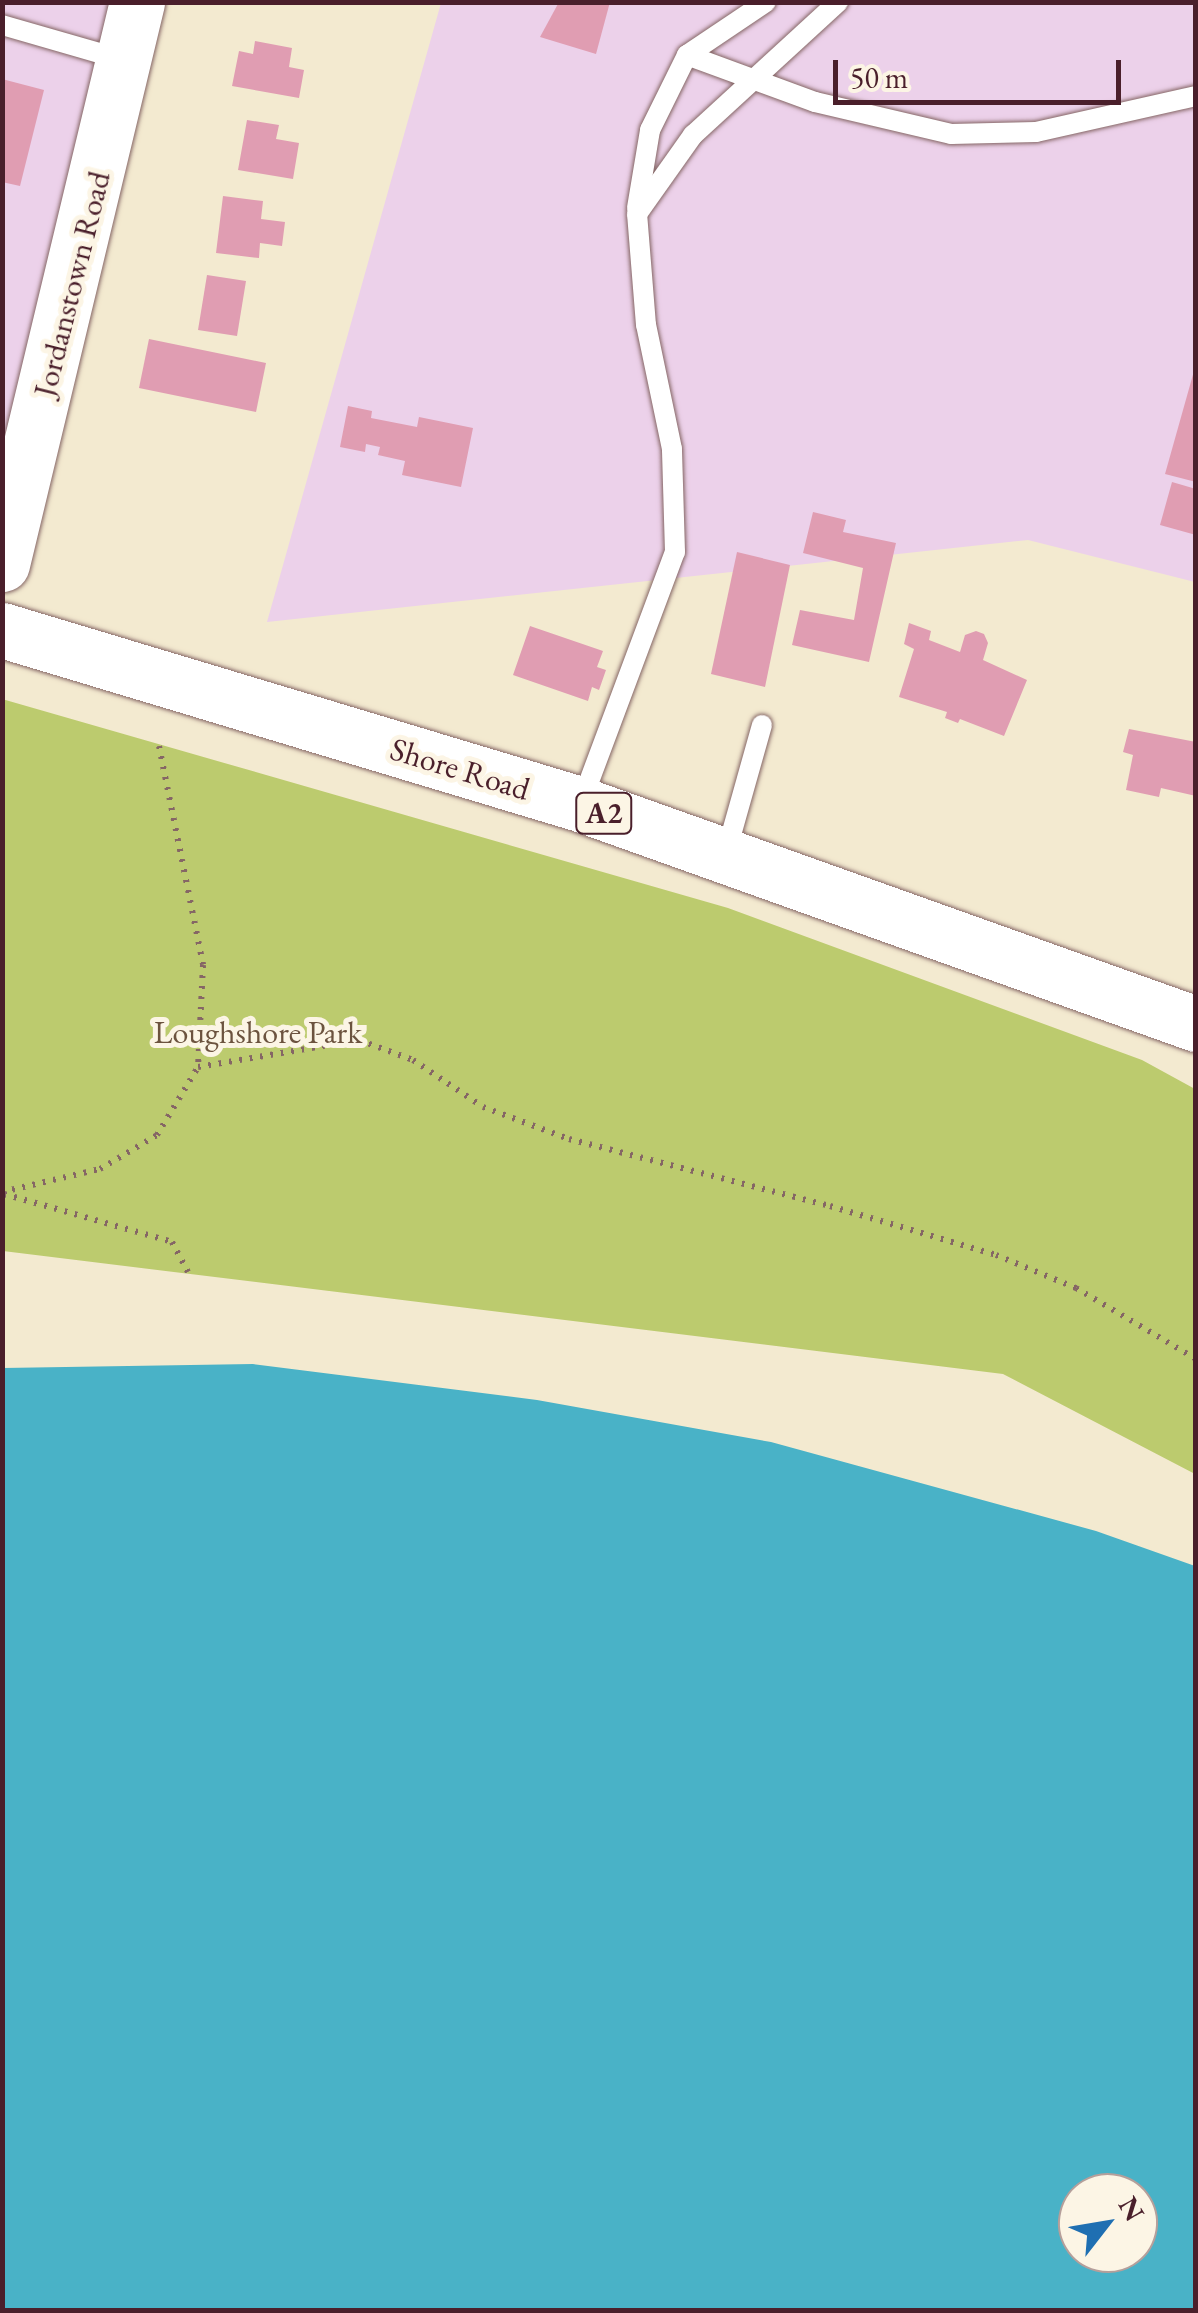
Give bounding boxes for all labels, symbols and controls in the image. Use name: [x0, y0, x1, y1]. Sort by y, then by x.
scale bar: [838, 40, 1126, 102]
text: 50 m: [850, 58, 908, 97]
street label: Jordanstown Road: [25, 167, 119, 401]
street label: Shore Road: [386, 730, 534, 808]
road number: A2: [574, 788, 634, 838]
park label: Loughshore Park: [154, 1013, 362, 1051]
north arrow: [1058, 2173, 1158, 2273]
text: N: [1111, 2190, 1153, 2228]

